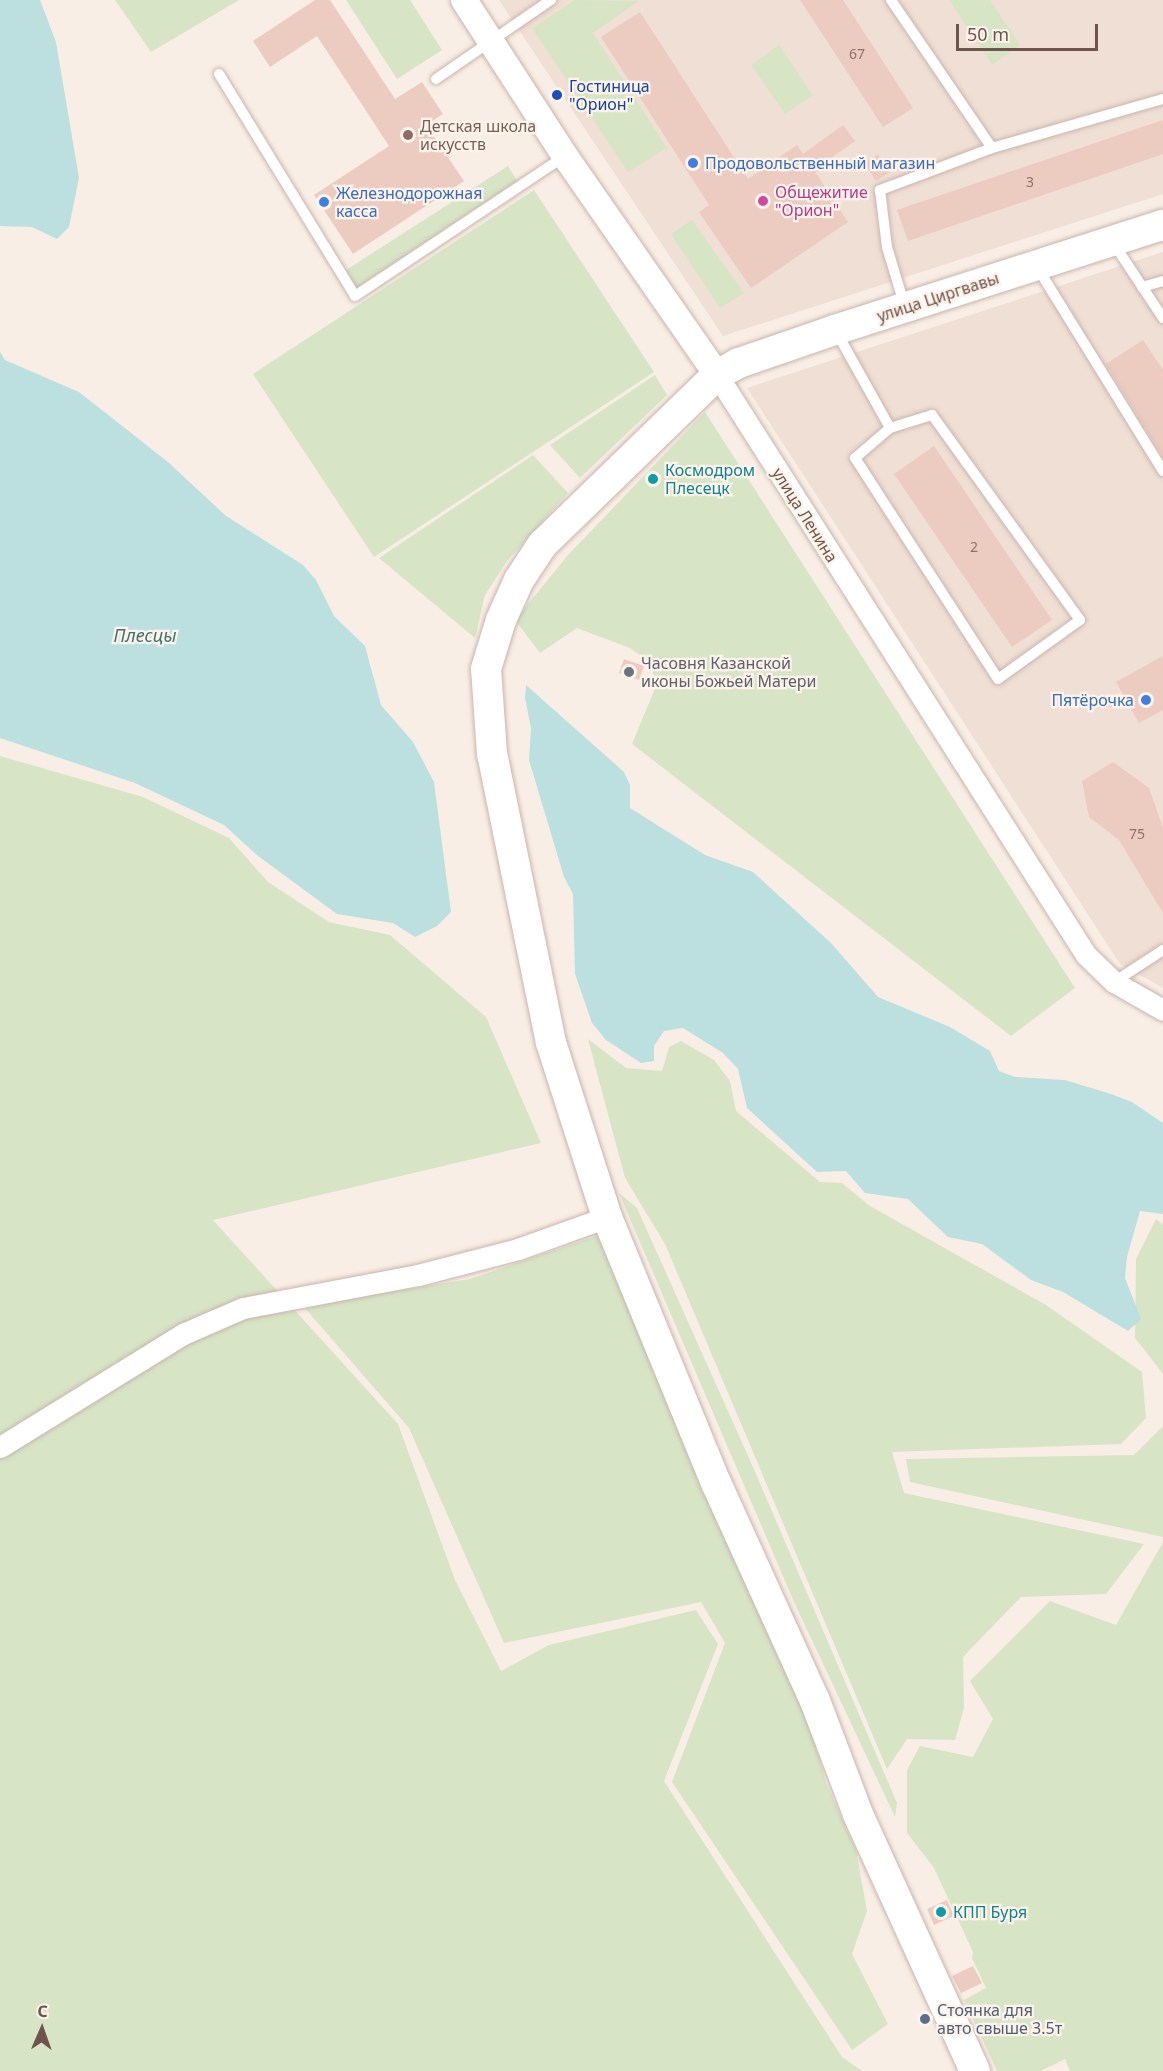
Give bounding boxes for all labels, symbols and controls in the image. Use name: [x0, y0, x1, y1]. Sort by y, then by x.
scale bar: [959, 12, 1102, 50]
text: 50 m: [967, 22, 1009, 46]
house number: 67: [849, 46, 865, 62]
place label: Гостиница "Орион": [569, 76, 650, 114]
marker: Гостиница "Орион": [550, 88, 564, 102]
place label: Детская школа искусств: [420, 116, 536, 154]
marker: Детская школа искусств: [401, 128, 415, 142]
place label: Продовольственный магазин: [705, 153, 935, 173]
marker: Продовольственный магазин: [686, 156, 700, 170]
house number: 3: [1026, 174, 1034, 190]
place label: Общежитие "Орион": [775, 182, 868, 220]
place label: Железнодорожная касса: [336, 183, 482, 221]
marker: Общежитие "Орион": [756, 194, 770, 208]
marker: Железнодорожная касса: [317, 195, 331, 209]
street label: улица Циргвавы: [875, 268, 1001, 326]
place label: Космодром Плесецк: [665, 460, 755, 498]
street label: улица Ленина: [768, 464, 842, 566]
marker: Космодром Плесецк: [646, 472, 660, 486]
house number: 2: [970, 539, 978, 555]
water label: Плесцы: [114, 624, 176, 646]
place label: Часовня Казанской иконы Божьей Матери: [641, 653, 817, 691]
marker: Часовня Казанской иконы Божьей Матери: [622, 665, 636, 679]
place label: Пятёрочка: [1051, 690, 1134, 710]
marker: Пятёрочка: [1139, 693, 1153, 707]
house number: 75: [1129, 826, 1145, 842]
place label: КПП Буря: [953, 1902, 1027, 1922]
marker: КПП Буря: [934, 1905, 948, 1919]
north arrow: [12, 1999, 72, 2059]
text: С: [37, 2000, 48, 2022]
place label: Стоянка для авто свыше 3.5т: [937, 2000, 1062, 2038]
marker: Стоянка для авто свыше 3.5т: [918, 2012, 932, 2026]

